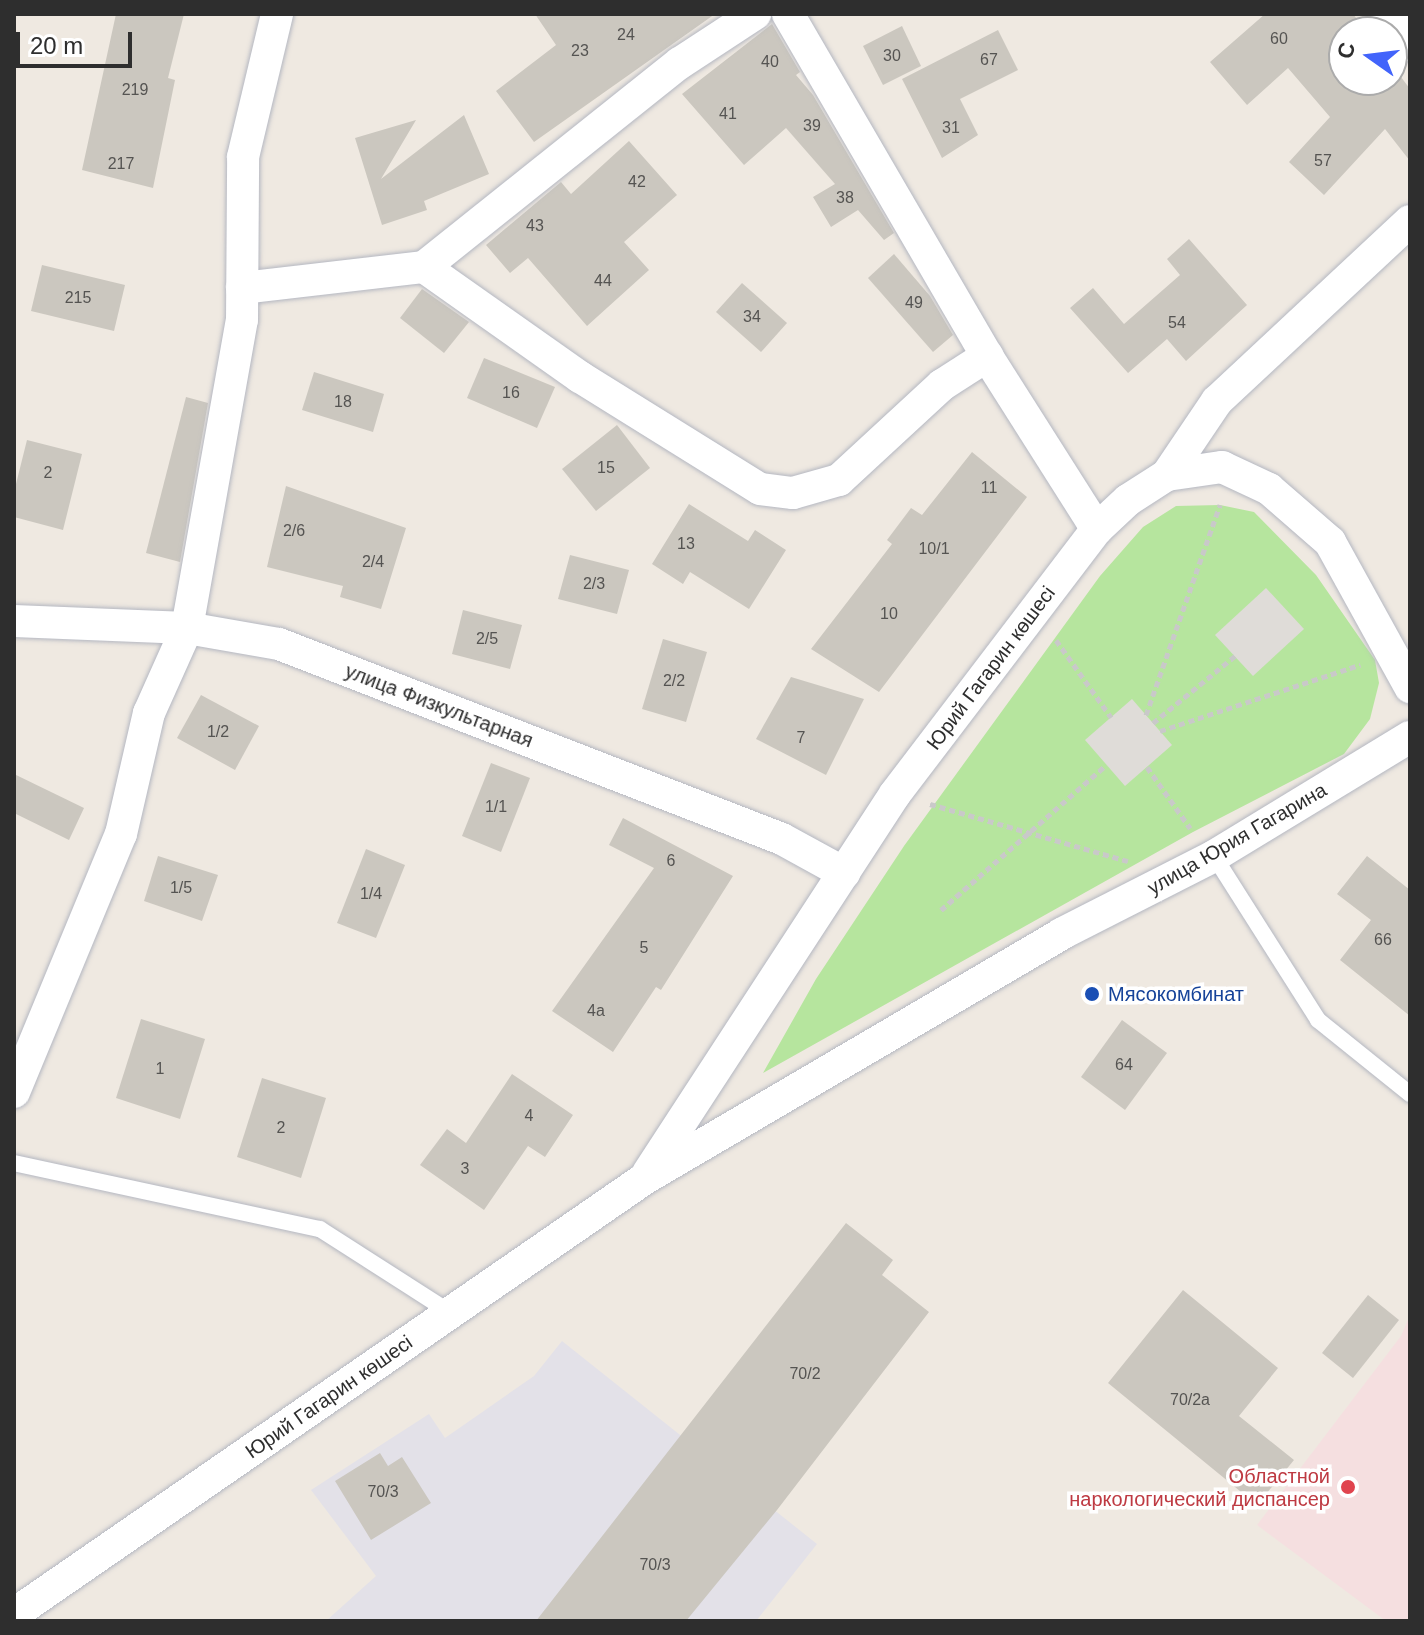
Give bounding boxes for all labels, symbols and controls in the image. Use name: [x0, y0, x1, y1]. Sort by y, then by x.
scale bar: [20, 16, 136, 66]
north arrow: [1328, 16, 1408, 96]
house number: 24: [617, 25, 635, 45]
house number: 60: [1270, 29, 1288, 49]
text: 20 m: [30, 32, 83, 59]
text: С: [1332, 40, 1360, 61]
house number: 23: [571, 41, 589, 61]
house number: 30: [883, 46, 901, 66]
house number: 67: [980, 50, 998, 70]
house number: 40: [761, 52, 779, 72]
house number: 219: [122, 80, 148, 100]
house number: 41: [719, 104, 737, 124]
house number: 39: [803, 116, 821, 136]
house number: 31: [942, 118, 960, 138]
house number: 57: [1314, 151, 1332, 171]
house number: 217: [108, 154, 134, 174]
house number: 42: [628, 172, 646, 192]
house number: 38: [836, 188, 854, 208]
house number: 43: [526, 216, 544, 236]
house number: 44: [594, 271, 612, 291]
house number: 215: [65, 288, 91, 308]
house number: 49: [905, 293, 923, 313]
house number: 34: [743, 307, 761, 327]
house number: 54: [1168, 313, 1186, 333]
house number: 16: [502, 383, 520, 403]
house number: 18: [334, 392, 352, 412]
house number: 15: [597, 458, 615, 478]
house number: 2: [44, 463, 52, 483]
house number: 11: [981, 478, 997, 498]
house number: 2/6: [283, 521, 305, 541]
house number: 13: [677, 534, 695, 554]
house number: 10/1: [918, 539, 950, 559]
house number: 2/4: [362, 552, 384, 572]
house number: 2/3: [583, 574, 605, 594]
street label: Юрий Гагарин көшесі: [922, 582, 1060, 754]
house number: 10: [880, 604, 898, 624]
house number: 2/5: [476, 629, 498, 649]
street label: улица Физкультарная: [342, 659, 536, 753]
house number: 2/2: [663, 671, 685, 691]
house number: 1/2: [207, 722, 229, 742]
house number: 7: [797, 728, 805, 748]
street label: улица Юрия Гагарина: [1143, 778, 1331, 900]
house number: 1/1: [485, 797, 507, 817]
house number: 6: [667, 851, 675, 871]
house number: 1/5: [170, 878, 192, 898]
house number: 1/4: [360, 884, 382, 904]
house number: 66: [1374, 930, 1392, 950]
house number: 5: [640, 938, 648, 958]
place label: Мясокомбинат: [1108, 982, 1244, 1006]
marker: Мясокомбинат: [1083, 985, 1101, 1003]
house number: 4а: [587, 1001, 605, 1021]
house number: 64: [1115, 1055, 1133, 1075]
house number: 1: [156, 1059, 164, 1079]
house number: 4: [525, 1106, 533, 1126]
house number: 2: [277, 1118, 285, 1138]
house number: 3: [461, 1159, 469, 1179]
street label: Юрий Гагарин көшесі: [241, 1330, 417, 1464]
house number: 70/2: [789, 1364, 821, 1384]
house number: 70/2а: [1170, 1390, 1210, 1410]
place label: Областной наркологический диспансер: [1069, 1464, 1330, 1511]
marker: Областной наркологический диспансер: [1337, 1476, 1359, 1498]
house number: 70/3: [367, 1482, 399, 1502]
house number: 70/3: [639, 1555, 671, 1575]

